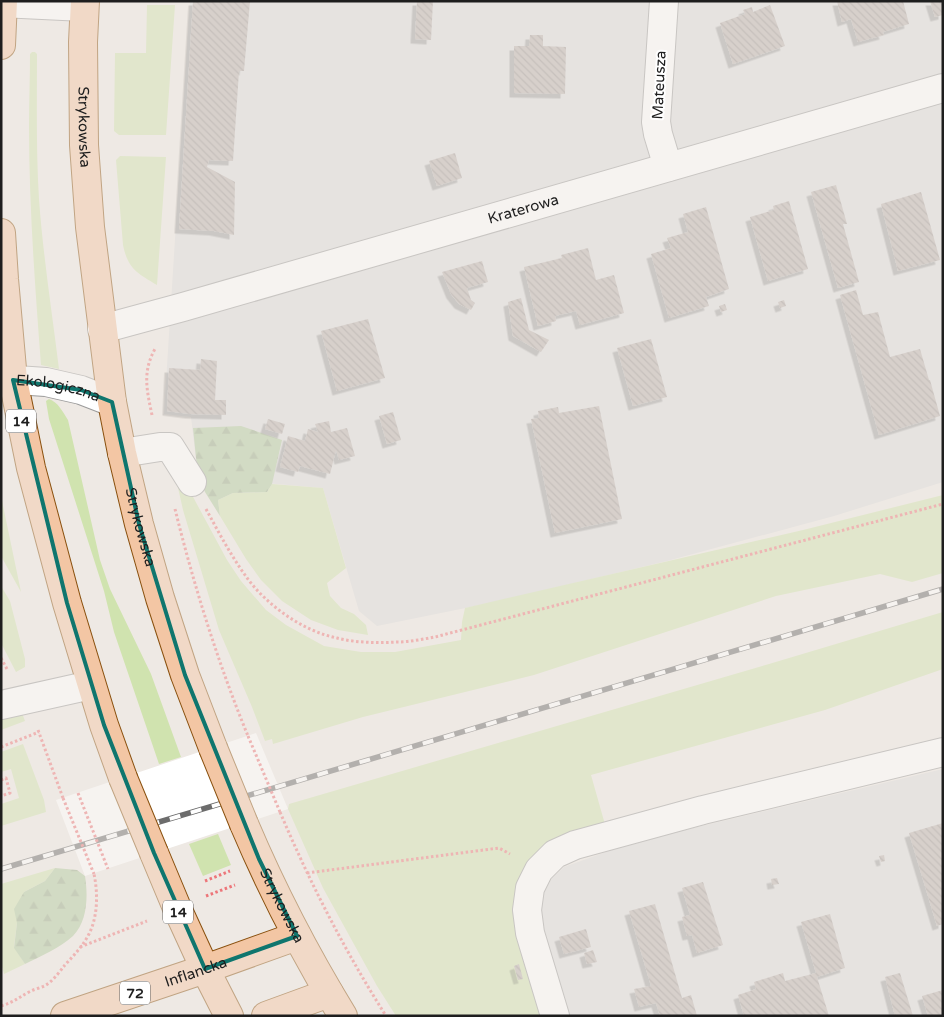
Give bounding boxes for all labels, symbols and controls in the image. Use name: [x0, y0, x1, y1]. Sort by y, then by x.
street label: Mateusza: [648, 50, 670, 120]
street label: Strykowska: [74, 86, 95, 168]
street label: Kraterowa: [486, 190, 561, 228]
street label: Ekologiczna: [15, 371, 103, 406]
road number: 14: [6, 410, 36, 432]
street label: Strykowska: [122, 486, 160, 569]
street label: Strykowska: [256, 865, 308, 946]
road number: 14: [163, 900, 193, 924]
street label: Inflancka: [162, 953, 229, 991]
road number: 72: [120, 981, 150, 1004]

